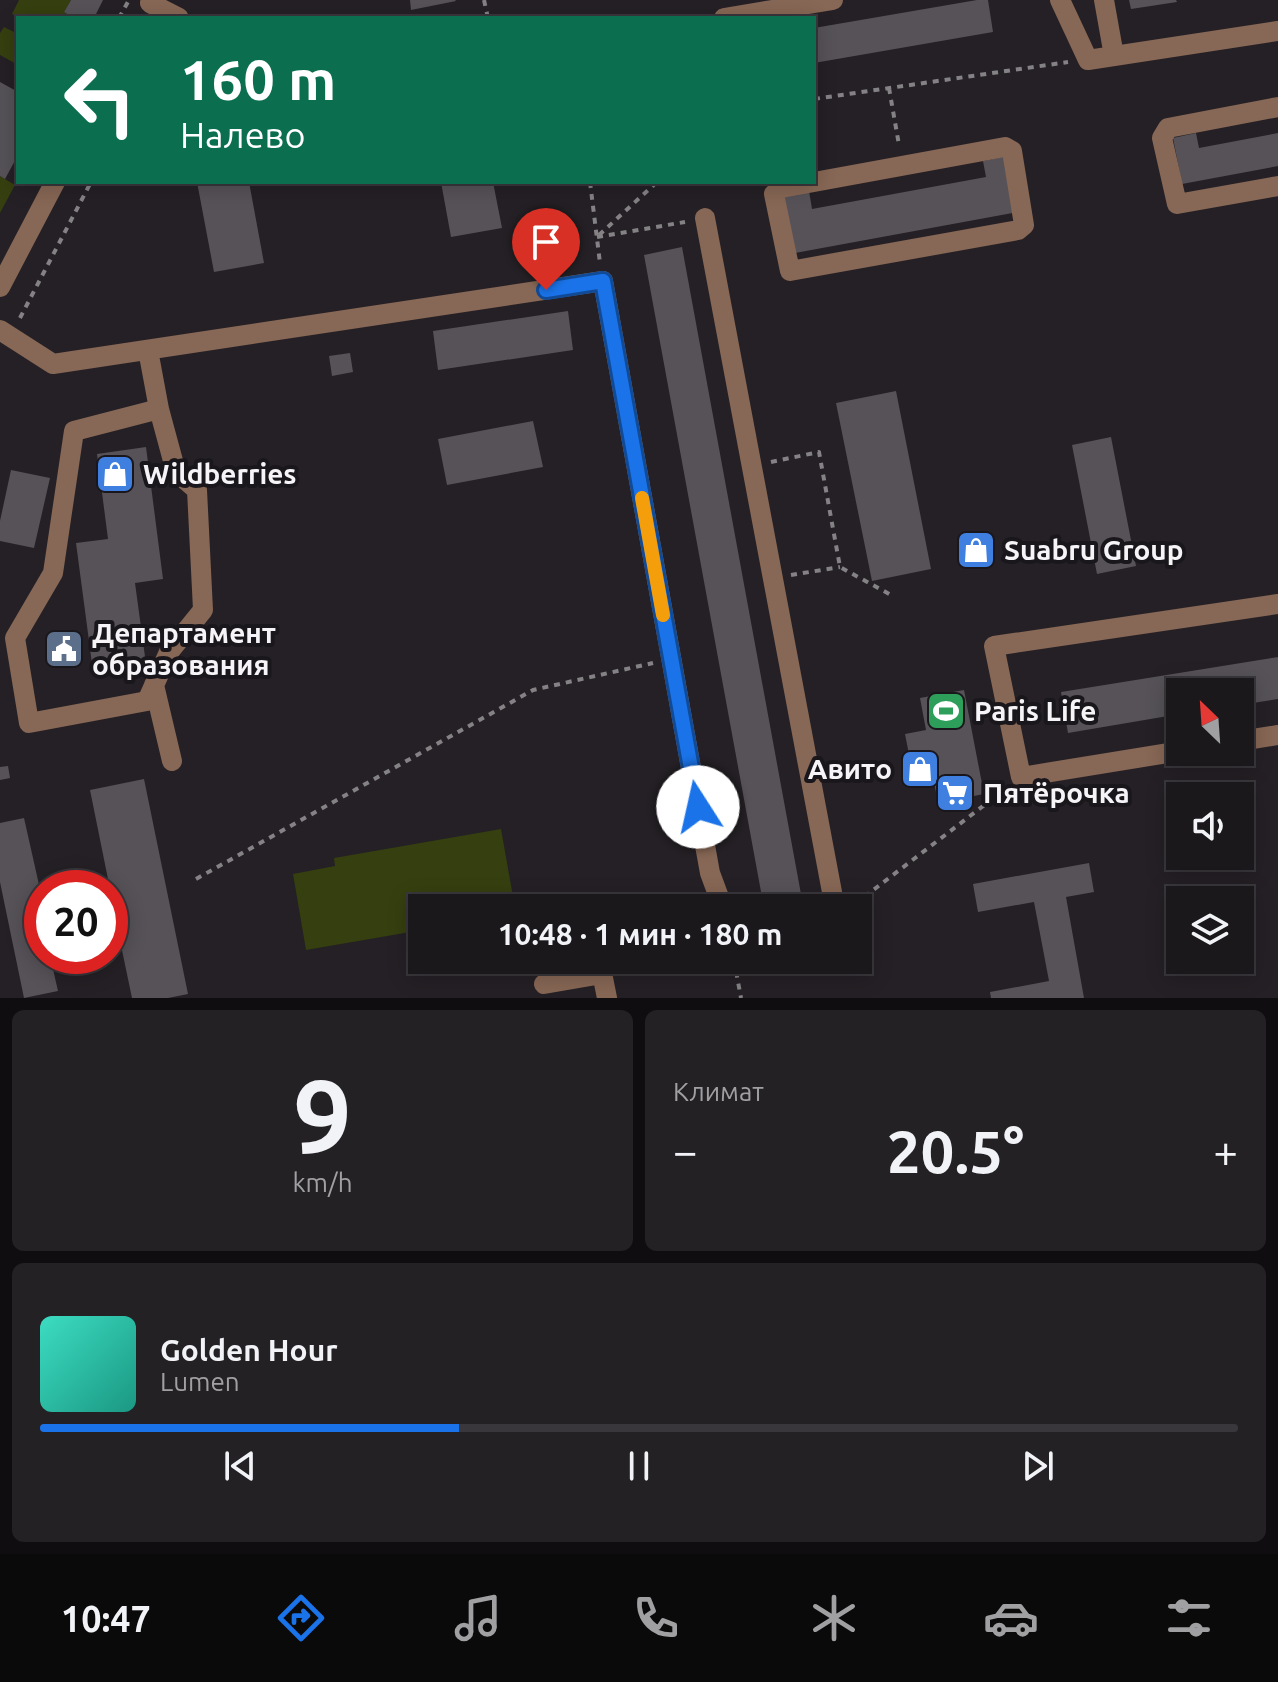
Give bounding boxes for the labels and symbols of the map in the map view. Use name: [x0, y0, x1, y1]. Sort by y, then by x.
pin: [512, 208, 580, 290]
shop icon: Wildberries: [94, 453, 136, 495]
place label: Wildberries: [143, 458, 297, 489]
shop icon: Suabru Group: [955, 529, 997, 571]
place label: Suabru Group: [1004, 534, 1183, 565]
place label: Департамент образования: [92, 617, 276, 680]
public building icon: Департамент образования: [43, 628, 85, 670]
north arrow: [1166, 678, 1254, 766]
sports icon: Paris Life: [925, 690, 967, 732]
place label: Paris Life: [974, 695, 1096, 726]
shop icon: Авито: [899, 748, 941, 790]
place label: Авито: [808, 753, 892, 784]
position arrow: [656, 765, 740, 849]
supermarket icon: Пятёрочка: [934, 772, 976, 814]
place label: Пятёрочка: [983, 777, 1130, 808]
speed limit sign: 20: [24, 870, 128, 974]

